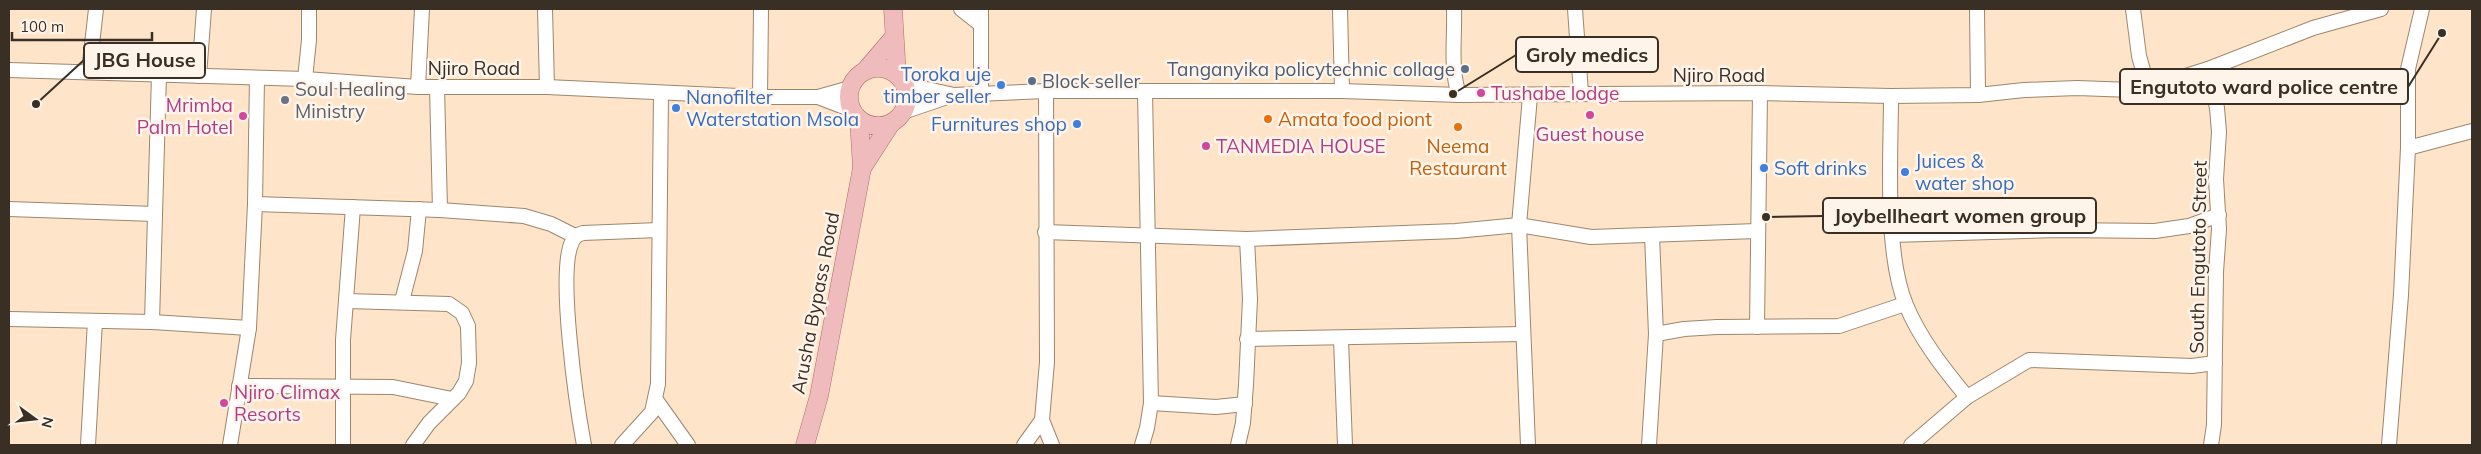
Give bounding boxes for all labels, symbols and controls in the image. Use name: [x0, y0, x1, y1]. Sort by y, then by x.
scale bar: [12, 10, 152, 42]
text: 100 m: [20, 17, 64, 36]
callout: Groly medics: [1516, 37, 1658, 72]
text: Groly medics: [1526, 42, 1648, 67]
callout: JBG House: [84, 43, 205, 78]
text: JBG House: [94, 47, 196, 72]
street label: Njiro Road: [428, 56, 520, 80]
place label: Tanganyika policytechnic collage: [1167, 57, 1455, 81]
place label: Toroka uje timber seller: [884, 62, 991, 108]
marker: Tanganyika policytechnic collage: [1459, 63, 1471, 75]
street label: Njiro Road: [1673, 63, 1765, 87]
place label: Block seller: [1042, 69, 1141, 93]
callout: Engutoto ward police centre: [2120, 69, 2408, 104]
text: Engutoto ward police centre: [2130, 74, 2398, 99]
marker: Block seller: [1026, 75, 1038, 87]
place label: Soul Healing Ministry: [295, 77, 406, 123]
marker: Toroka uje timber seller: [995, 79, 1007, 91]
place label: Tushabe lodge: [1491, 81, 1619, 105]
place label: Nanofilter Waterstation Msola: [686, 85, 859, 131]
marker: Tushabe lodge: [1475, 87, 1487, 99]
place label: Mrimba Palm Hotel: [137, 93, 233, 139]
marker: Soul Healing Ministry: [279, 94, 291, 106]
marker: Nanofilter Waterstation Msola: [670, 102, 682, 114]
place label: Amata food piont: [1278, 107, 1432, 131]
marker: Guest house: [1584, 109, 1596, 121]
marker: Mrimba Palm Hotel: [237, 110, 249, 122]
place label: Furnitures shop: [931, 112, 1067, 136]
marker: Amata food piont: [1262, 113, 1274, 125]
marker: Furnitures shop: [1071, 118, 1083, 130]
marker: Neema Restaurant: [1452, 121, 1464, 133]
place label: Guest house: [1536, 122, 1644, 146]
place label: TANMEDIA HOUSE: [1216, 134, 1386, 158]
place label: Neema Restaurant: [1409, 134, 1507, 180]
marker: TANMEDIA HOUSE: [1200, 140, 1212, 152]
place label: Juices & water shop: [1915, 149, 2014, 195]
place label: Soft drinks: [1774, 156, 1867, 180]
street label: South Engutoto Street: [2184, 160, 2212, 354]
marker: Soft drinks: [1758, 162, 1770, 174]
marker: Juices & water shop: [1899, 166, 1911, 178]
callout: Joybellheart women group: [1823, 198, 2096, 233]
text: Joybellheart women group: [1834, 203, 2086, 228]
street label: Arusha Bypass Road: [786, 210, 844, 396]
place label: Njiro Climax Resorts: [234, 380, 340, 426]
north arrow: [10, 394, 60, 444]
marker: Njiro Climax Resorts: [218, 397, 230, 409]
text: N: [37, 415, 58, 430]

